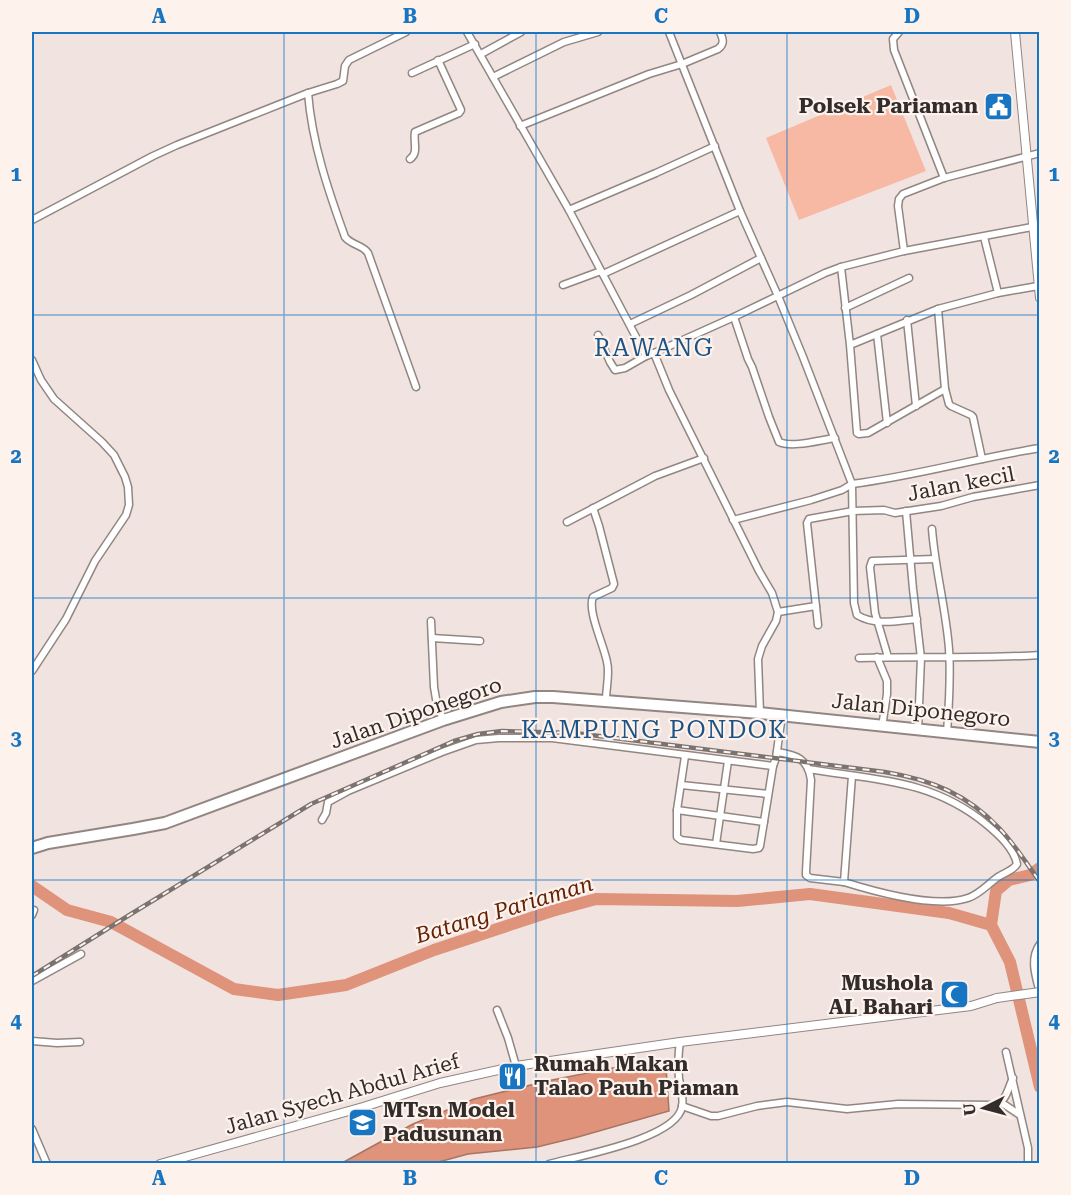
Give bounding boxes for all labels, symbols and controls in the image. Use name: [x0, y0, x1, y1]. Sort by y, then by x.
text: A: [152, 4, 167, 28]
text: B: [403, 4, 417, 28]
text: C: [654, 4, 668, 28]
text: D: [904, 4, 920, 28]
public building icon: Polsek Pariaman: [983, 90, 1015, 122]
place label: Polsek Pariaman: [799, 94, 978, 118]
text: 1: [10, 162, 22, 186]
text: 1: [1048, 162, 1060, 186]
district label: RAWANG: [594, 334, 714, 362]
text: 2: [10, 444, 22, 468]
text: 2: [1048, 444, 1060, 468]
street label: Jalan kecil: [905, 462, 1017, 506]
street label: Jalan Diponegoro: [327, 672, 505, 754]
street label: Jalan Diponegoro: [830, 689, 1012, 731]
district label: KAMPUNG PONDOK: [521, 716, 787, 744]
text: 3: [10, 726, 22, 750]
text: 3: [1048, 726, 1060, 750]
water label: Batang Pariaman: [411, 871, 596, 949]
place label: Mushola AL Bahari: [829, 971, 934, 1019]
mosque icon: Mushola AL Bahari: [938, 979, 970, 1011]
text: 4: [10, 1009, 22, 1033]
text: 4: [1048, 1009, 1060, 1033]
street label: Jalan Syech Abdul Arief: [222, 1049, 463, 1139]
place label: Rumah Makan Talao Pauh Piaman: [534, 1052, 739, 1100]
restaurant icon: Rumah Makan Talao Pauh Piaman: [497, 1060, 529, 1092]
north arrow: [954, 1078, 1014, 1138]
place label: MTsn Model Padusunan: [383, 1098, 515, 1146]
text: U: [959, 1102, 980, 1117]
school or university icon: MTsn Model Padusunan: [346, 1106, 378, 1138]
text: A: [152, 1166, 167, 1190]
text: B: [403, 1166, 417, 1190]
text: C: [654, 1166, 668, 1190]
text: D: [904, 1166, 920, 1190]

